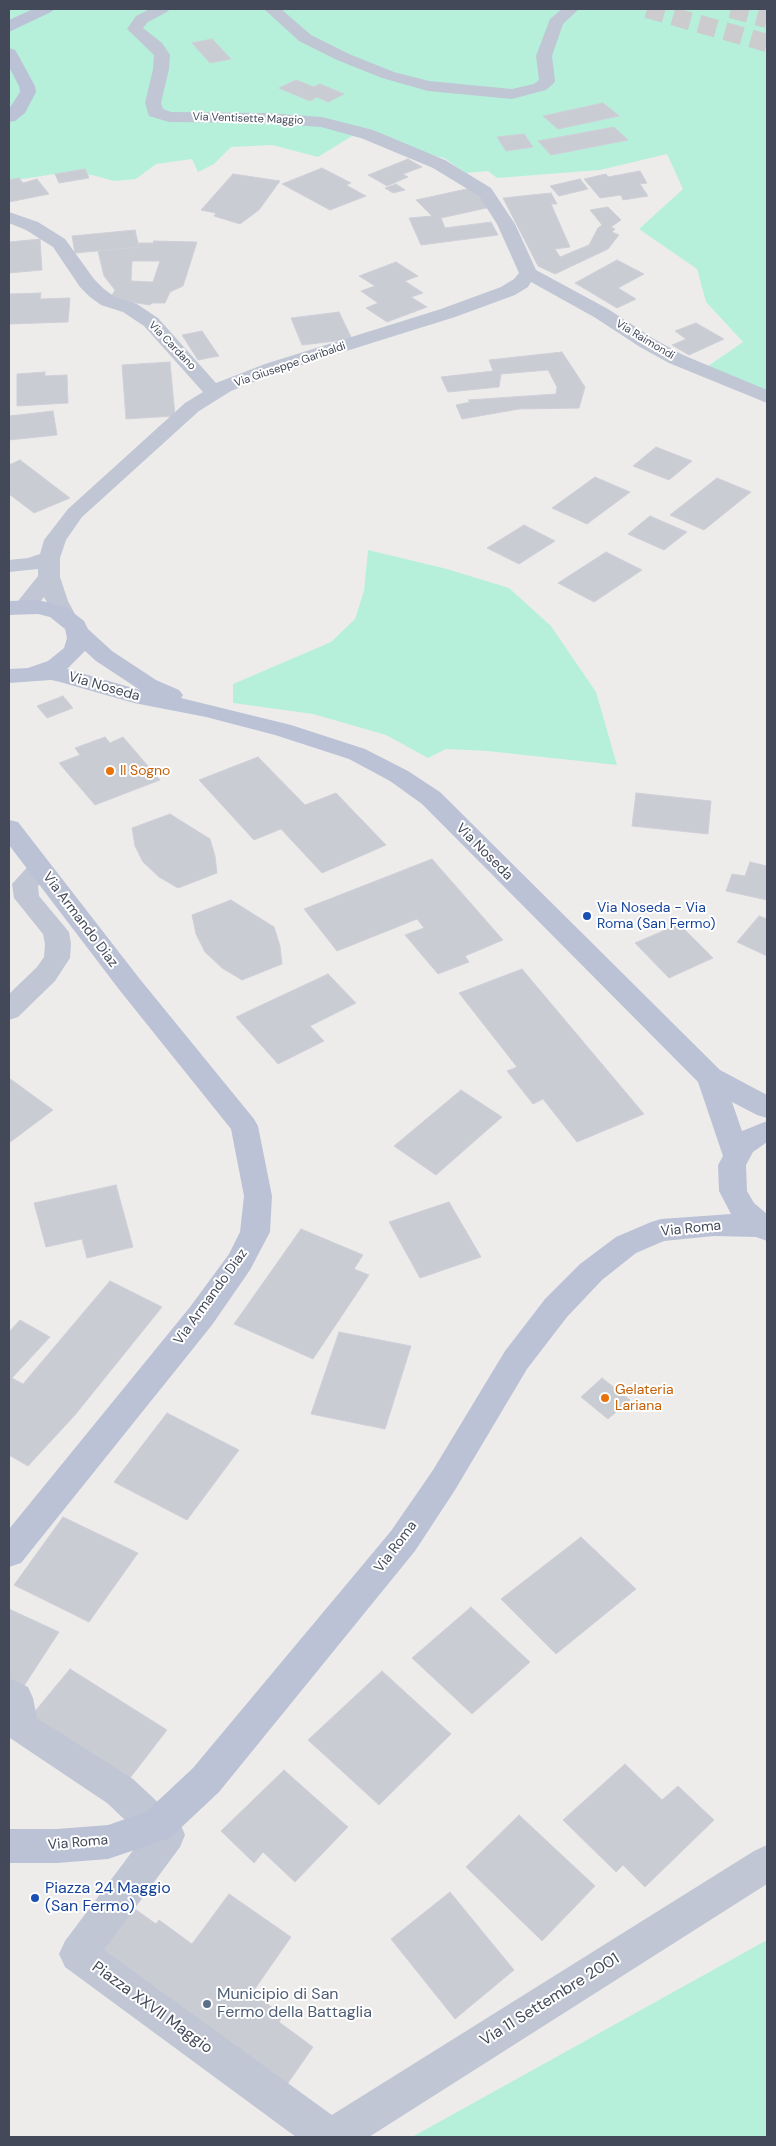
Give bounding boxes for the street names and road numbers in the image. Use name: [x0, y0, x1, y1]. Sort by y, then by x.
street label: Via Ventisette Maggio: [192, 110, 304, 128]
street label: Via Raimondi: [613, 317, 677, 363]
street label: Via Cardano: [146, 319, 198, 373]
street label: Via Giuseppe Garibaldi: [233, 340, 347, 390]
street label: Via Noseda: [66, 669, 142, 705]
street label: Via Noseda: [452, 820, 516, 884]
street label: Via Armando Diaz: [39, 869, 121, 971]
street label: Via Roma: [660, 1217, 722, 1241]
street label: Via Armando Diaz: [171, 1246, 251, 1348]
street label: Via Roma: [371, 1518, 421, 1576]
street label: Via Roma: [47, 1832, 109, 1854]
street label: Via 11 Settembre 2001: [477, 1949, 623, 2051]
street label: Piazza XXVII Maggio: [88, 1958, 216, 2058]

